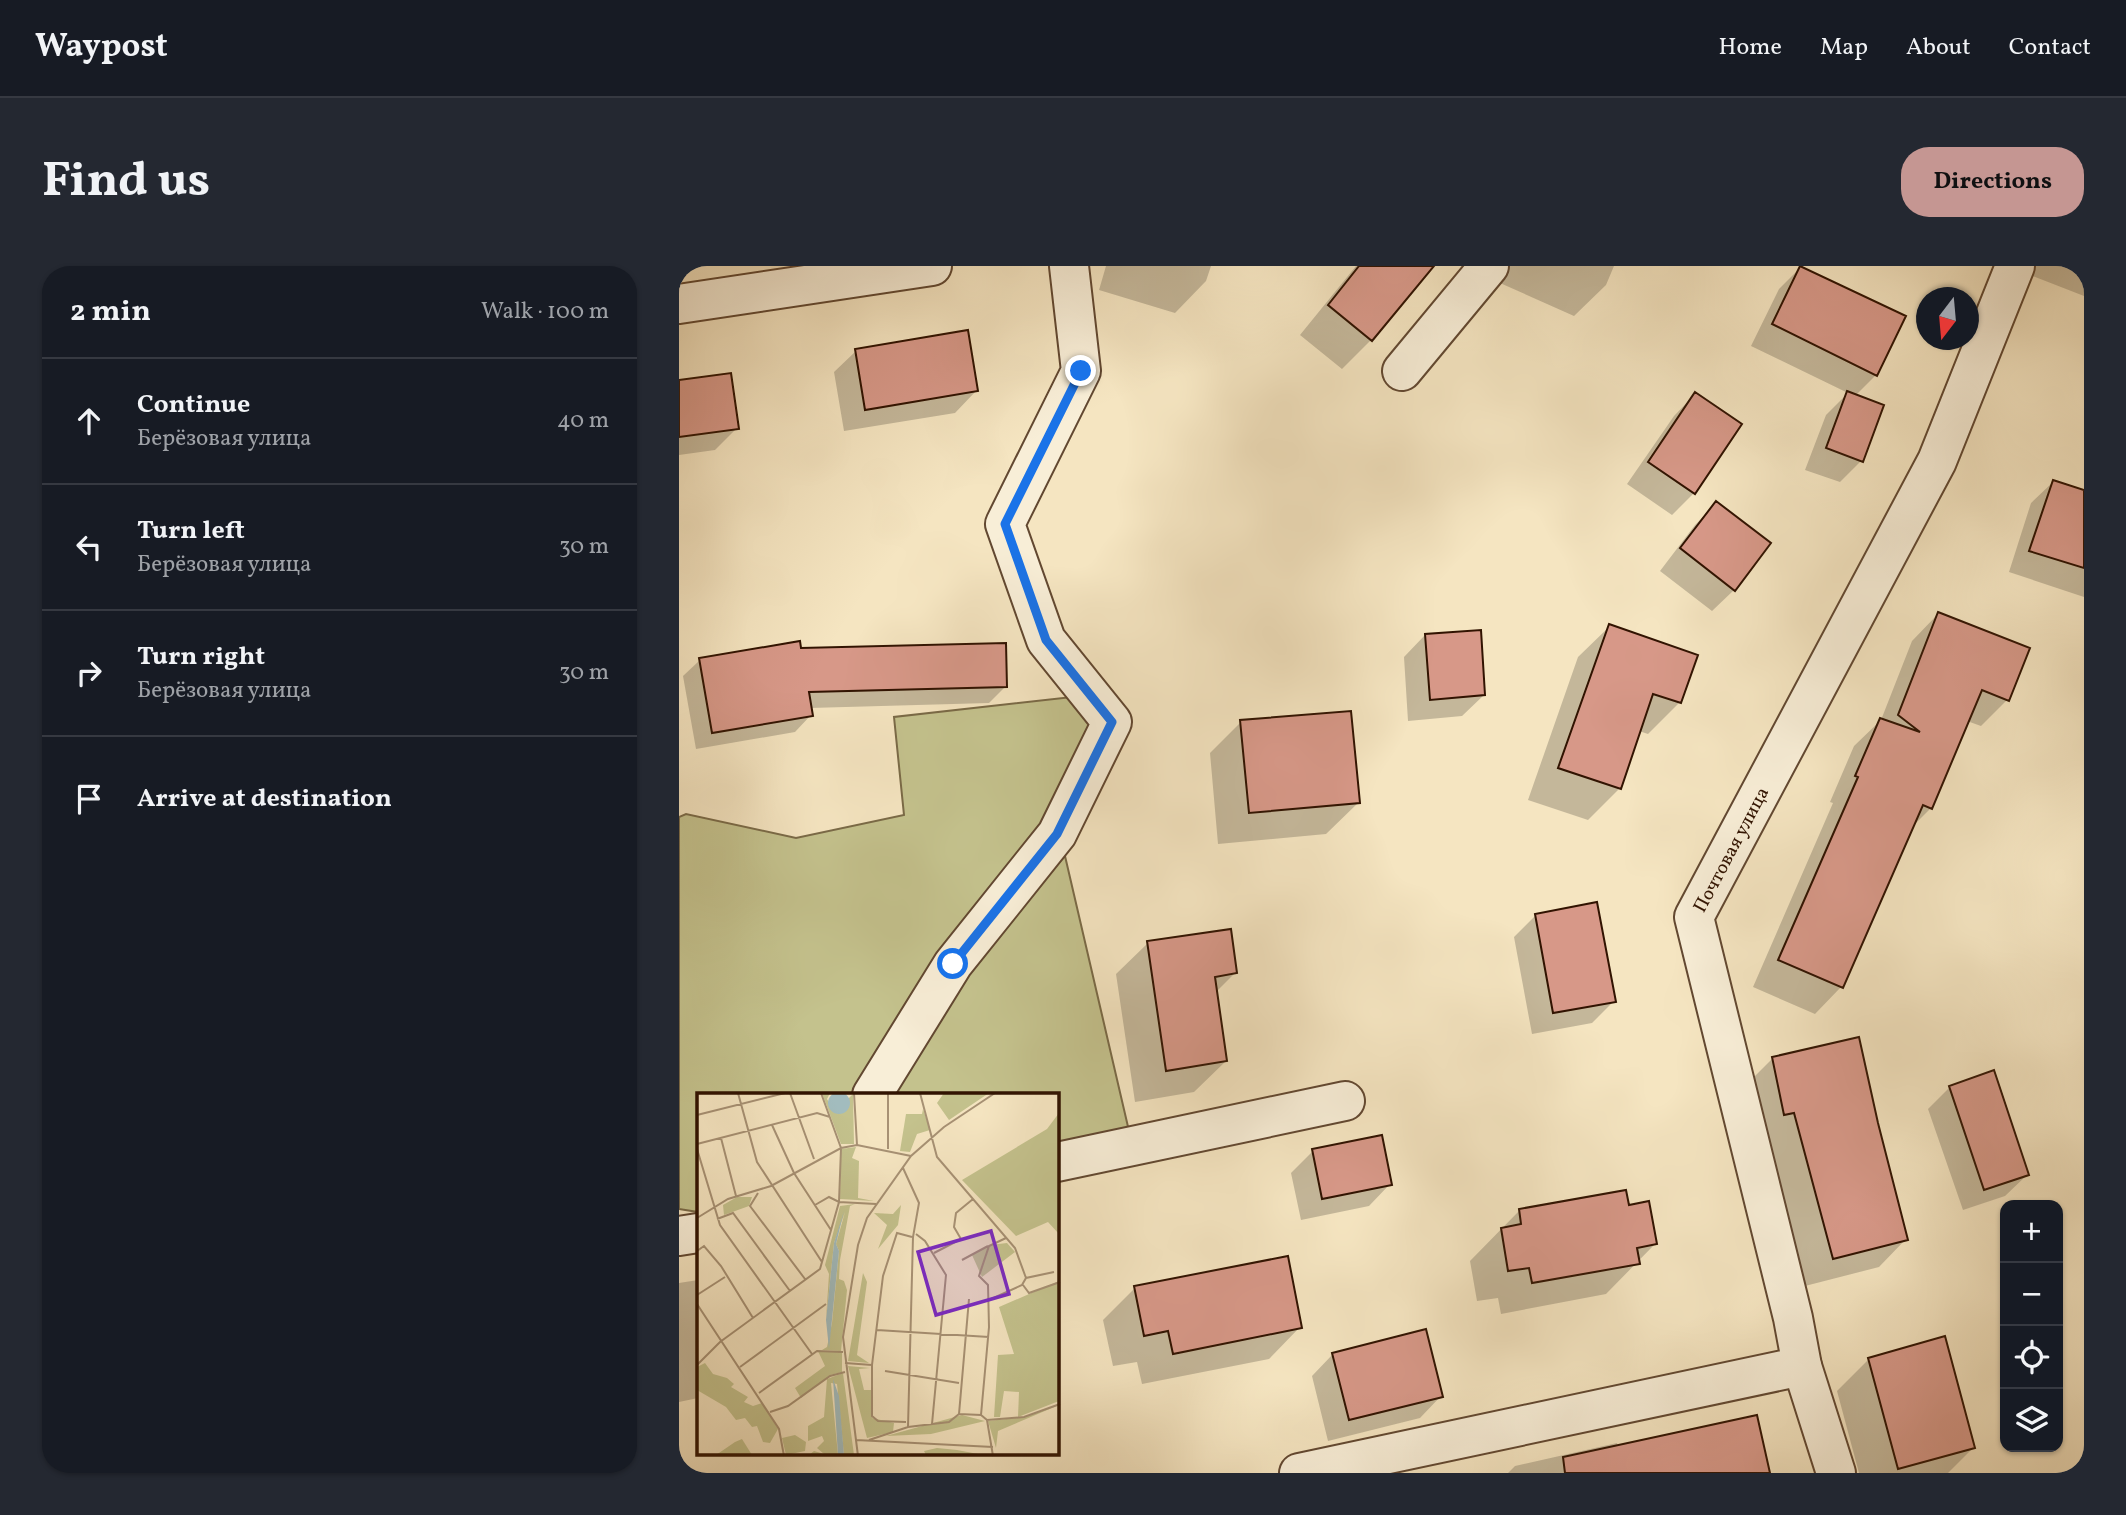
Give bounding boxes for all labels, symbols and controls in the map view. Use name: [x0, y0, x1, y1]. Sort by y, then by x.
text: Waypost: [35, 25, 168, 71]
text: Home: [1718, 31, 1782, 65]
text: Map: [1820, 31, 1868, 65]
text: About: [1906, 31, 1971, 65]
text: Contact: [2009, 31, 2091, 65]
button: Directions: [1901, 147, 2084, 217]
text: Find us: [42, 148, 210, 217]
north arrow: [1916, 287, 1979, 350]
text: 2 min: [70, 291, 151, 333]
text: Walk · 100 m: [481, 296, 609, 328]
route end: [1065, 355, 1096, 386]
text: Continue: [137, 387, 250, 423]
icon: ahead: [70, 402, 108, 440]
text: 40 m: [557, 405, 609, 437]
text: Берёзовая улица: [137, 423, 311, 455]
text: Turn left: [137, 513, 245, 549]
icon: left: [70, 528, 108, 566]
text: 30 m: [559, 531, 609, 563]
text: Берёзовая улица: [137, 549, 311, 581]
text: Turn right: [137, 639, 265, 675]
icon: right: [70, 654, 108, 692]
text: 30 m: [559, 657, 609, 689]
text: Берёзовая улица: [137, 675, 311, 707]
icon: arrive: [70, 780, 108, 818]
text: Arrive at destination: [137, 781, 392, 817]
street label: Почтовая улица: [1688, 783, 1776, 918]
route start: [937, 948, 968, 979]
inset map: [697, 1093, 1059, 1456]
map controls: [2000, 1200, 2063, 1452]
button: +: [2000, 1200, 2063, 1263]
button: −: [2000, 1263, 2063, 1326]
button: locate: [2000, 1326, 2063, 1389]
button: layers: [2000, 1389, 2063, 1452]

